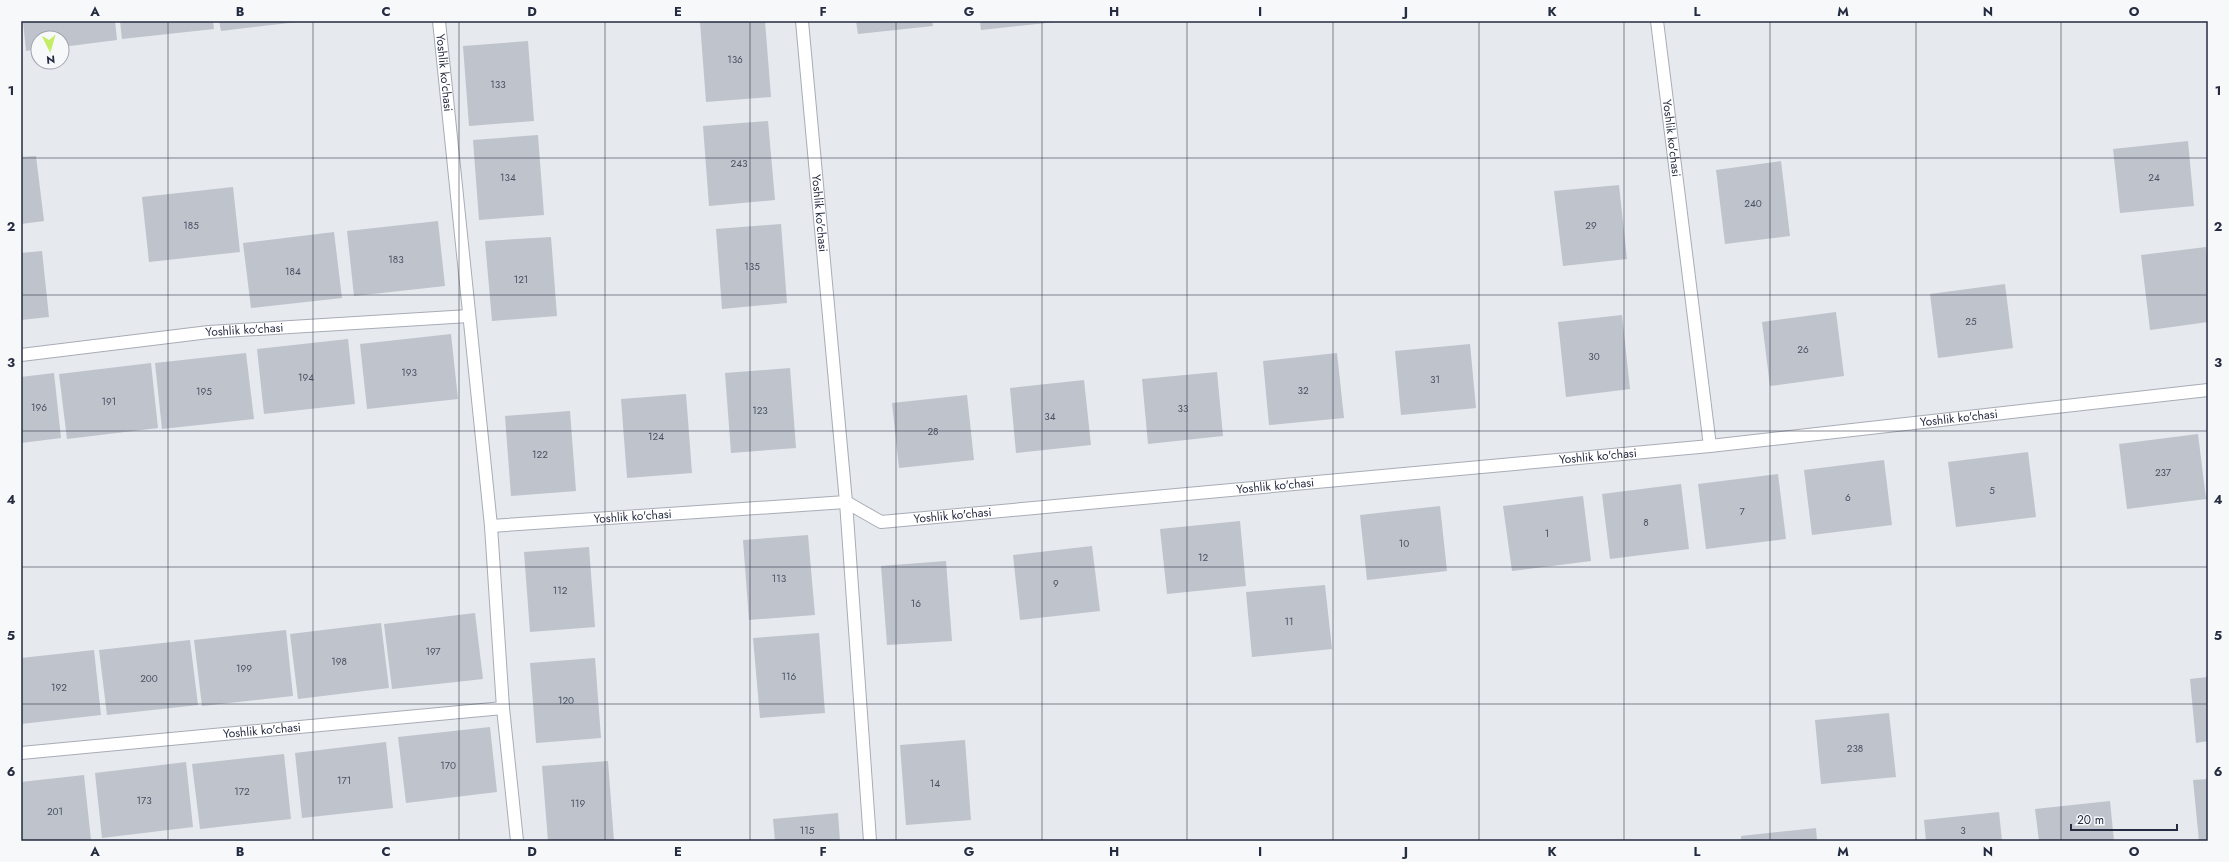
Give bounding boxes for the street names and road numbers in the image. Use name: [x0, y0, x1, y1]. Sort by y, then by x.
street label: Yoshlik ko'chasi: [431, 33, 457, 112]
street label: Yoshlik ko'chasi: [1658, 98, 1685, 178]
street label: Yoshlik ko'chasi: [807, 174, 832, 253]
street label: Yoshlik ko'chasi: [205, 318, 284, 341]
street label: Yoshlik ko'chasi: [1919, 405, 1999, 431]
street label: Yoshlik ko'chasi: [1558, 444, 1638, 469]
street label: Yoshlik ko'chasi: [1236, 473, 1315, 498]
street label: Yoshlik ko'chasi: [913, 503, 992, 528]
street label: Yoshlik ko'chasi: [593, 505, 672, 528]
street label: Yoshlik ko'chasi: [222, 718, 302, 743]

